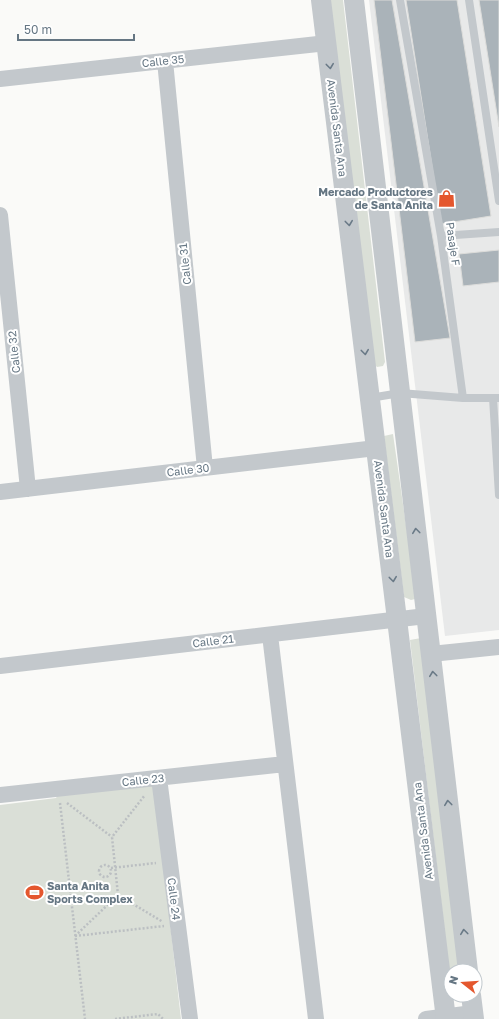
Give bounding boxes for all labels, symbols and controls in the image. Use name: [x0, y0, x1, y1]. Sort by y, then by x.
scale bar: [18, 16, 134, 42]
text: 50 m: [24, 22, 52, 37]
street label: Calle 35: [141, 52, 185, 69]
one-way arrow: [325, 63, 334, 70]
street label: Avenida Santa Ana: [325, 78, 350, 177]
place label: Mercado Productores de Santa Anita: [318, 185, 433, 211]
shop icon: Mercado Productores de Santa Anita: [436, 188, 456, 208]
one-way arrow: [344, 220, 353, 226]
street label: Pasaje F: [444, 221, 463, 267]
street label: Calle 31: [176, 243, 193, 285]
street label: Calle 32: [5, 330, 22, 374]
one-way arrow: [360, 349, 369, 355]
street label: Avenida Santa Ana: [372, 459, 397, 558]
street label: Calle 30: [166, 460, 210, 479]
one-way arrow: [412, 528, 421, 534]
one-way arrow: [388, 576, 397, 582]
street label: Calle 21: [192, 632, 234, 649]
one-way arrow: [429, 671, 438, 677]
street label: Calle 23: [121, 771, 165, 788]
street label: Avenida Santa Ana: [410, 782, 435, 881]
one-way arrow: [444, 800, 453, 806]
street label: Calle 24: [165, 877, 184, 921]
place label: Santa Anita Sports Complex: [47, 879, 133, 905]
sports icon: Santa Anita Sports Complex: [24, 882, 44, 902]
one-way arrow: [460, 929, 469, 935]
north arrow: [443, 963, 483, 1003]
text: N: [446, 974, 460, 986]

